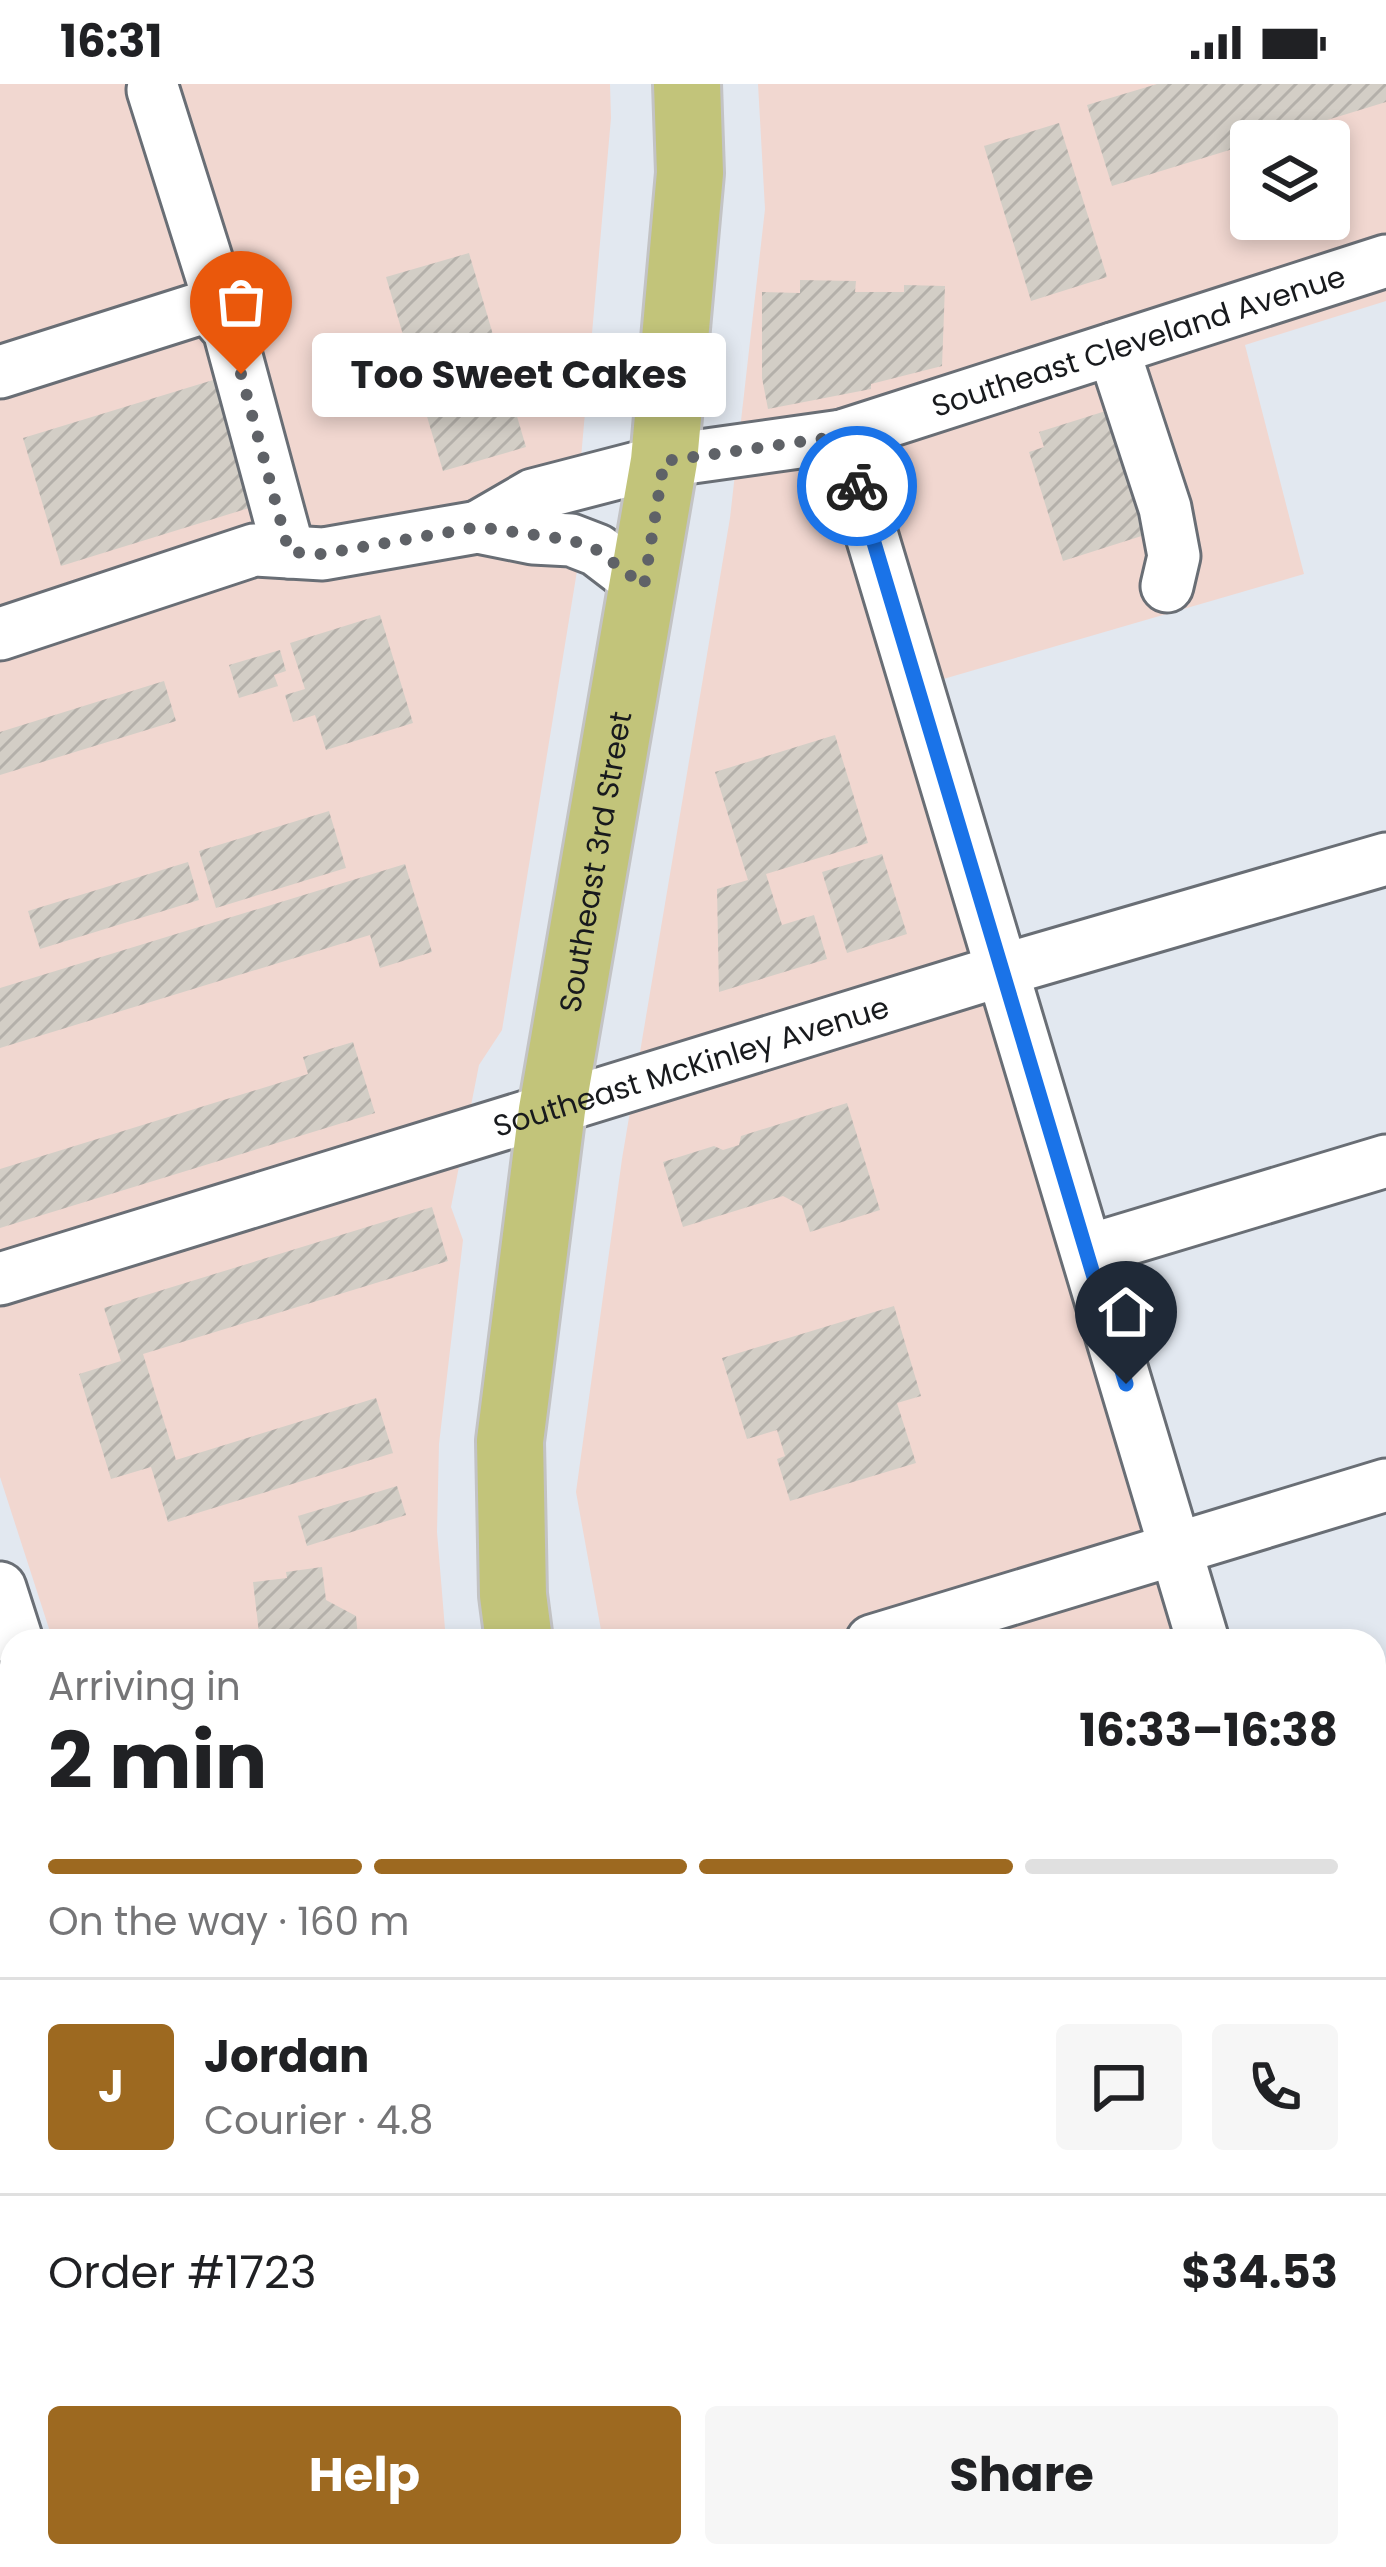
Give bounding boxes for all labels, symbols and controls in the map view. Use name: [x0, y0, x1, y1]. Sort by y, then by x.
text: 16:31: [60, 10, 163, 73]
map controls: [1230, 120, 1350, 240]
button: layers: [1230, 120, 1350, 240]
pin: [190, 251, 292, 374]
street label: Southeast Cleveland Avenue: [926, 254, 1351, 427]
icon: bag: [208, 269, 274, 335]
callout: Too Sweet Cakes: [313, 332, 727, 416]
text: Too Sweet Cakes: [351, 347, 688, 402]
courier: [797, 426, 917, 546]
icon: bike: [824, 453, 890, 519]
street label: Southeast 3rd Street: [548, 708, 642, 1016]
street label: Southeast McKinley Avenue: [488, 985, 894, 1147]
pin: [1075, 1261, 1177, 1384]
icon: home: [1093, 1279, 1159, 1345]
text: Arriving in: [48, 1659, 241, 1714]
text: 16:33–16:38: [1079, 1699, 1338, 1762]
text: 2 min: [48, 1706, 267, 1815]
text: On the way · 160 m: [48, 1894, 410, 1949]
button: chat: [1056, 2024, 1182, 2150]
button: phone: [1212, 2024, 1338, 2150]
text: Jordan: [204, 2025, 369, 2088]
text: J: [98, 2055, 124, 2118]
text: Courier · 4.8: [204, 2093, 433, 2148]
text: Order #1723: [48, 2241, 316, 2304]
text: $34.53: [1182, 2241, 1338, 2304]
button: Help: [48, 2406, 681, 2544]
button: Share: [705, 2406, 1338, 2544]

